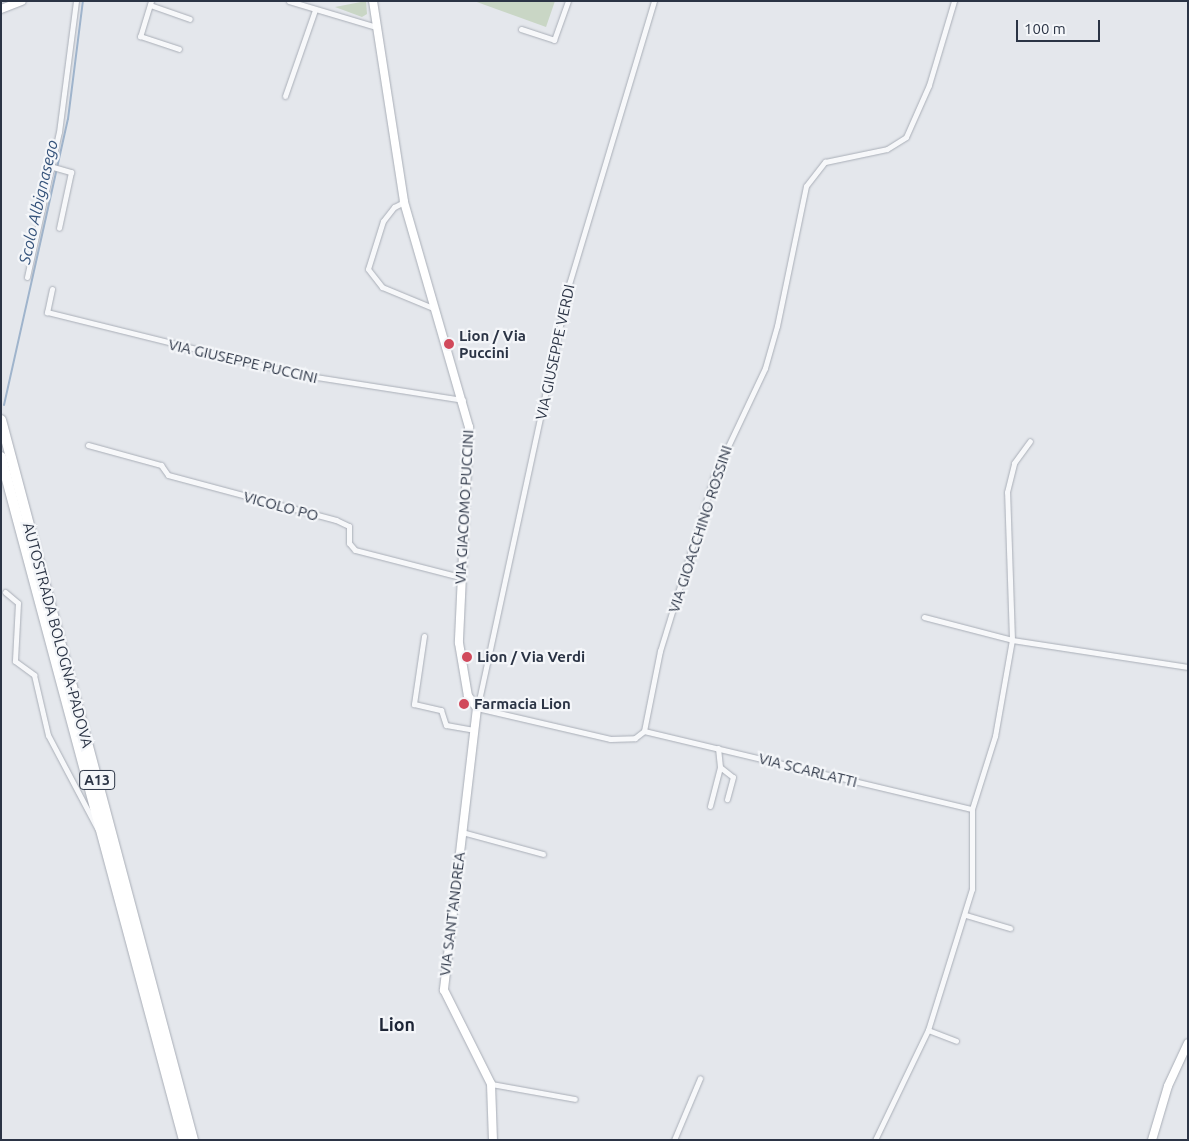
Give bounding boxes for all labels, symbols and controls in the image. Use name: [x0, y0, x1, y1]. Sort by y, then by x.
scale bar: [1019, 10, 1103, 42]
text: 100 m: [1024, 20, 1066, 37]
water label: Scolo Albignasego: [14, 138, 62, 266]
street label: VIA GIUSEPPE VERDI: [532, 282, 578, 422]
place label: Lion / Via Puccini: [459, 326, 526, 361]
street label: VIA GIUSEPPE PUCCINI: [167, 335, 319, 387]
marker: Lion / Via Puccini: [443, 338, 455, 350]
street label: VIA GIACOMO PUCCINI: [451, 429, 477, 585]
street label: VIA GIOACCHINO ROSSINI: [664, 443, 736, 615]
street label: VICOLO PO: [242, 487, 320, 525]
street label: AUTOSTRADA BOLOGNA-PADOVA: [19, 520, 97, 750]
place label: Lion / Via Verdi: [477, 648, 585, 666]
marker: Lion / Via Verdi: [461, 651, 473, 663]
place label: Farmacia Lion: [474, 695, 571, 713]
marker: Farmacia Lion: [458, 698, 470, 710]
street label: VIA SCARLATTI: [757, 749, 859, 791]
road number: A13: [78, 768, 116, 792]
street label: VIA SANT'ANDREA: [435, 851, 469, 977]
district label: Lion: [379, 1013, 415, 1035]

